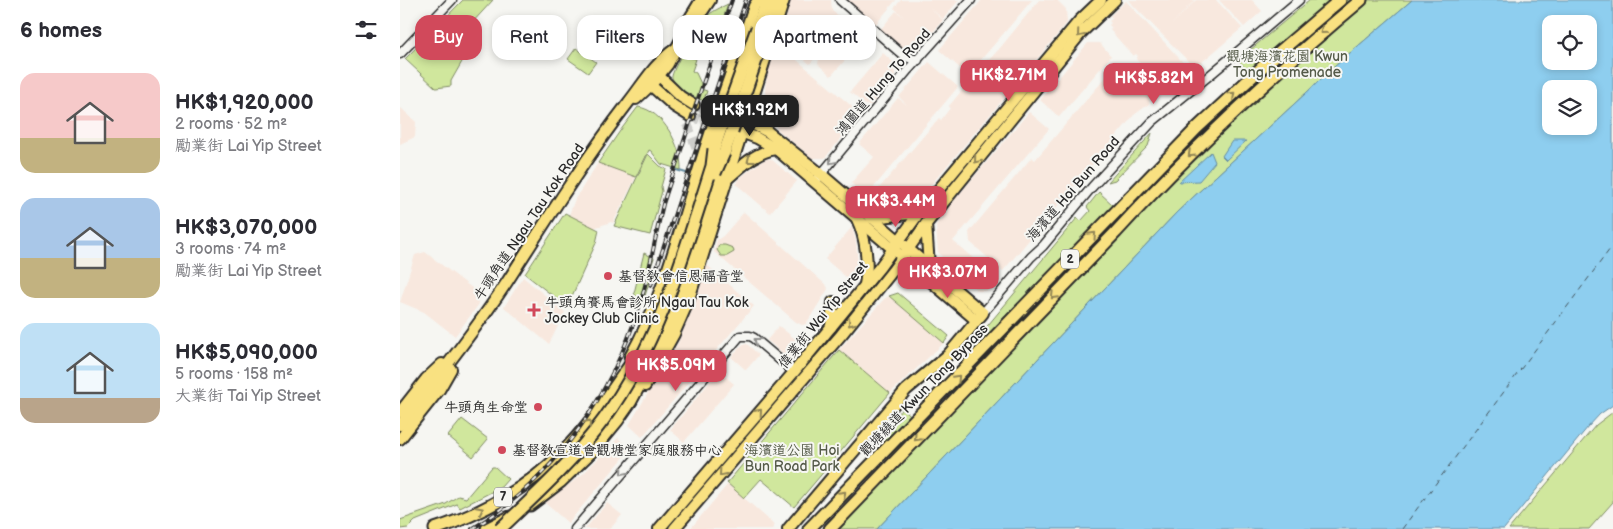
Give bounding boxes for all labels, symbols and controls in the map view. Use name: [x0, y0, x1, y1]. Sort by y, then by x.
chip: Buy: [415, 15, 482, 60]
chip: Rent: [492, 15, 567, 60]
chip: Filters: [577, 15, 663, 60]
chip: New: [673, 15, 745, 60]
chip: Apartment: [755, 15, 876, 60]
map controls: [1542, 15, 1597, 135]
button: locate: [1542, 15, 1597, 70]
icon: filters: [352, 16, 380, 44]
text: 6 homes: [20, 18, 102, 43]
street label: 鴻圖道 Hung To Road: [832, 25, 934, 139]
one-way arrow: [1320, 26, 1329, 35]
one-way arrow: [1077, 29, 1086, 38]
park label: 觀塘海濱花園 Kwun Tong Promenade: [1226, 48, 1348, 81]
pin: HK$2.71M: [957, 59, 1061, 102]
pin: HK$5.82M: [1102, 62, 1206, 105]
text: HK$2.71M: [971, 66, 1047, 85]
text: HK$5.82M: [1114, 69, 1194, 88]
button: layers: [1542, 80, 1597, 135]
text: HK$1,920,000: [175, 90, 314, 115]
one-way arrow: [1227, 92, 1236, 101]
icon: home: [60, 93, 120, 153]
pin: HK$1.92M: [698, 94, 802, 137]
text: HK$1.92M: [712, 101, 788, 120]
text: 2 rooms · 52 m²: [175, 115, 287, 134]
street label: 海濱道 Hoi Bun Road: [1023, 133, 1123, 245]
text: 勵業街 Lai Yip Street: [175, 137, 322, 156]
street label: 牛頭角道 Ngau Tau Kok Road: [470, 140, 588, 304]
one-way arrow: [1188, 148, 1197, 157]
one-way arrow: [747, 154, 756, 162]
one-way arrow: [975, 154, 983, 163]
one-way arrow: [830, 155, 838, 164]
pin: HK$3.44M: [844, 186, 948, 228]
text: HK$3.44M: [857, 192, 935, 211]
text: HK$3,070,000: [175, 215, 317, 240]
icon: home: [60, 218, 120, 278]
one-way arrow: [1087, 231, 1096, 240]
text: 3 rooms · 74 m²: [175, 240, 286, 259]
road number: 2: [1061, 250, 1079, 268]
pin: HK$3.07M: [896, 256, 1000, 299]
street label: 偉業街 Wai Yip Street: [775, 258, 872, 372]
text: 勵業街 Lai Yip Street: [175, 262, 322, 281]
text: HK$3.07M: [909, 263, 987, 282]
place label: 基督教會信恩福音堂: [618, 268, 744, 285]
marker: 基督教會信恩福音堂: [602, 270, 614, 282]
one-way arrow: [1051, 290, 1060, 299]
place label: 牛頭角賽馬會診所 Ngau Tau Kok Jockey Club Clinic: [545, 294, 749, 327]
marker: 牛頭角賽馬會診所 Ngau Tau Kok Jockey Club Clinic: [527, 303, 541, 317]
one-way arrow: [848, 317, 856, 326]
street label: 觀塘繞道 Kwun Tong Bypass: [856, 320, 992, 460]
one-way arrow: [753, 338, 763, 347]
text: HK$5,090,000: [175, 340, 318, 365]
icon: home: [60, 343, 120, 403]
pin: HK$5.09M: [624, 350, 728, 392]
text: HK$5.09M: [636, 356, 716, 375]
text: 5 rooms · 158 m²: [175, 365, 293, 384]
one-way arrow: [951, 375, 960, 384]
text: 大業街 Tai Yip Street: [175, 387, 321, 406]
place label: 牛頭角生命堂: [444, 399, 528, 416]
marker: 牛頭角生命堂: [532, 401, 544, 413]
one-way arrow: [753, 409, 762, 418]
one-way arrow: [582, 419, 591, 429]
one-way arrow: [914, 433, 923, 442]
place label: 基督教宣道會觀塘堂家庭服務中心: [512, 442, 722, 459]
park label: 海濱道公園 Hoi Bun Road Park: [744, 442, 840, 475]
marker: 基督教宣道會觀塘堂家庭服務中心: [496, 444, 508, 456]
one-way arrow: [620, 466, 629, 475]
one-way arrow: [719, 467, 727, 476]
road number: 7: [494, 488, 512, 507]
one-way arrow: [837, 491, 846, 500]
one-way arrow: [475, 506, 484, 516]

